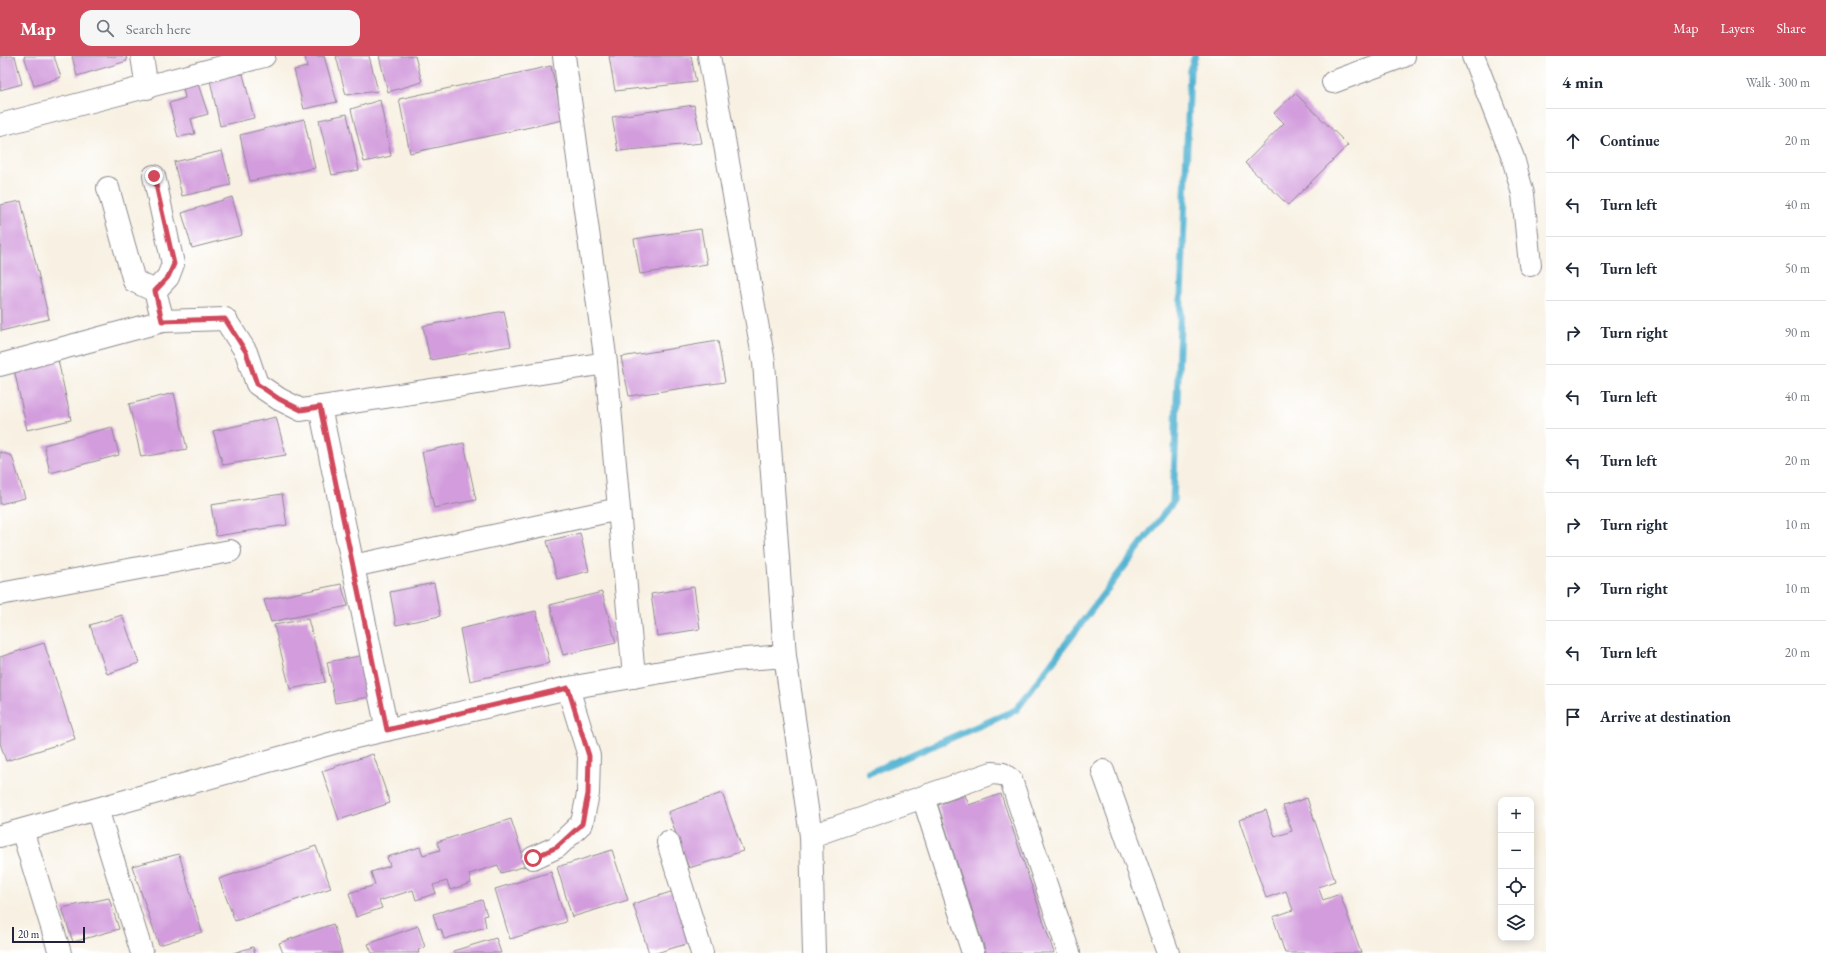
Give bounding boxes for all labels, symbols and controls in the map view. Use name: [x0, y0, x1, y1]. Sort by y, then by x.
search box: [80, 10, 360, 46]
text: Map: [20, 16, 56, 41]
icon: search: [94, 17, 116, 39]
text: Search here: [126, 19, 191, 38]
text: Map: [1673, 19, 1698, 37]
text: Layers: [1720, 19, 1755, 37]
text: Share: [1777, 19, 1806, 37]
text: 4 min: [1562, 71, 1603, 93]
text: Walk · 300 m: [1746, 74, 1810, 91]
icon: ahead: [1562, 130, 1584, 152]
text: Continue: [1600, 131, 1660, 150]
text: 20 m: [1785, 132, 1810, 149]
route end: [145, 167, 163, 185]
icon: left: [1562, 194, 1584, 216]
text: Turn left: [1600, 195, 1657, 214]
text: 40 m: [1785, 196, 1810, 213]
icon: left: [1562, 258, 1584, 280]
text: Turn left: [1600, 259, 1657, 278]
text: 50 m: [1785, 260, 1810, 277]
icon: right: [1562, 322, 1584, 344]
text: Turn right: [1600, 323, 1668, 342]
text: 90 m: [1785, 324, 1810, 341]
icon: left: [1562, 386, 1584, 408]
text: Turn left: [1600, 387, 1657, 406]
text: 40 m: [1785, 388, 1810, 405]
icon: left: [1562, 450, 1584, 472]
text: Turn left: [1600, 451, 1657, 470]
text: 20 m: [1785, 452, 1810, 469]
icon: right: [1562, 514, 1584, 536]
text: Turn right: [1600, 515, 1668, 534]
text: 10 m: [1785, 516, 1810, 533]
icon: right: [1562, 578, 1584, 600]
text: Turn right: [1600, 579, 1668, 598]
text: 10 m: [1785, 580, 1810, 597]
icon: left: [1562, 642, 1584, 664]
text: Turn left: [1600, 643, 1657, 662]
text: 20 m: [1785, 644, 1810, 661]
icon: arrive: [1562, 706, 1584, 728]
text: Arrive at destination: [1600, 707, 1731, 726]
map controls: [1498, 797, 1534, 941]
button: +: [1498, 797, 1534, 833]
button: −: [1498, 833, 1534, 869]
route start: [524, 849, 542, 867]
button: locate: [1498, 869, 1534, 905]
button: layers: [1498, 905, 1534, 941]
scale bar: [12, 925, 85, 944]
text: 20 m: [18, 927, 39, 941]

